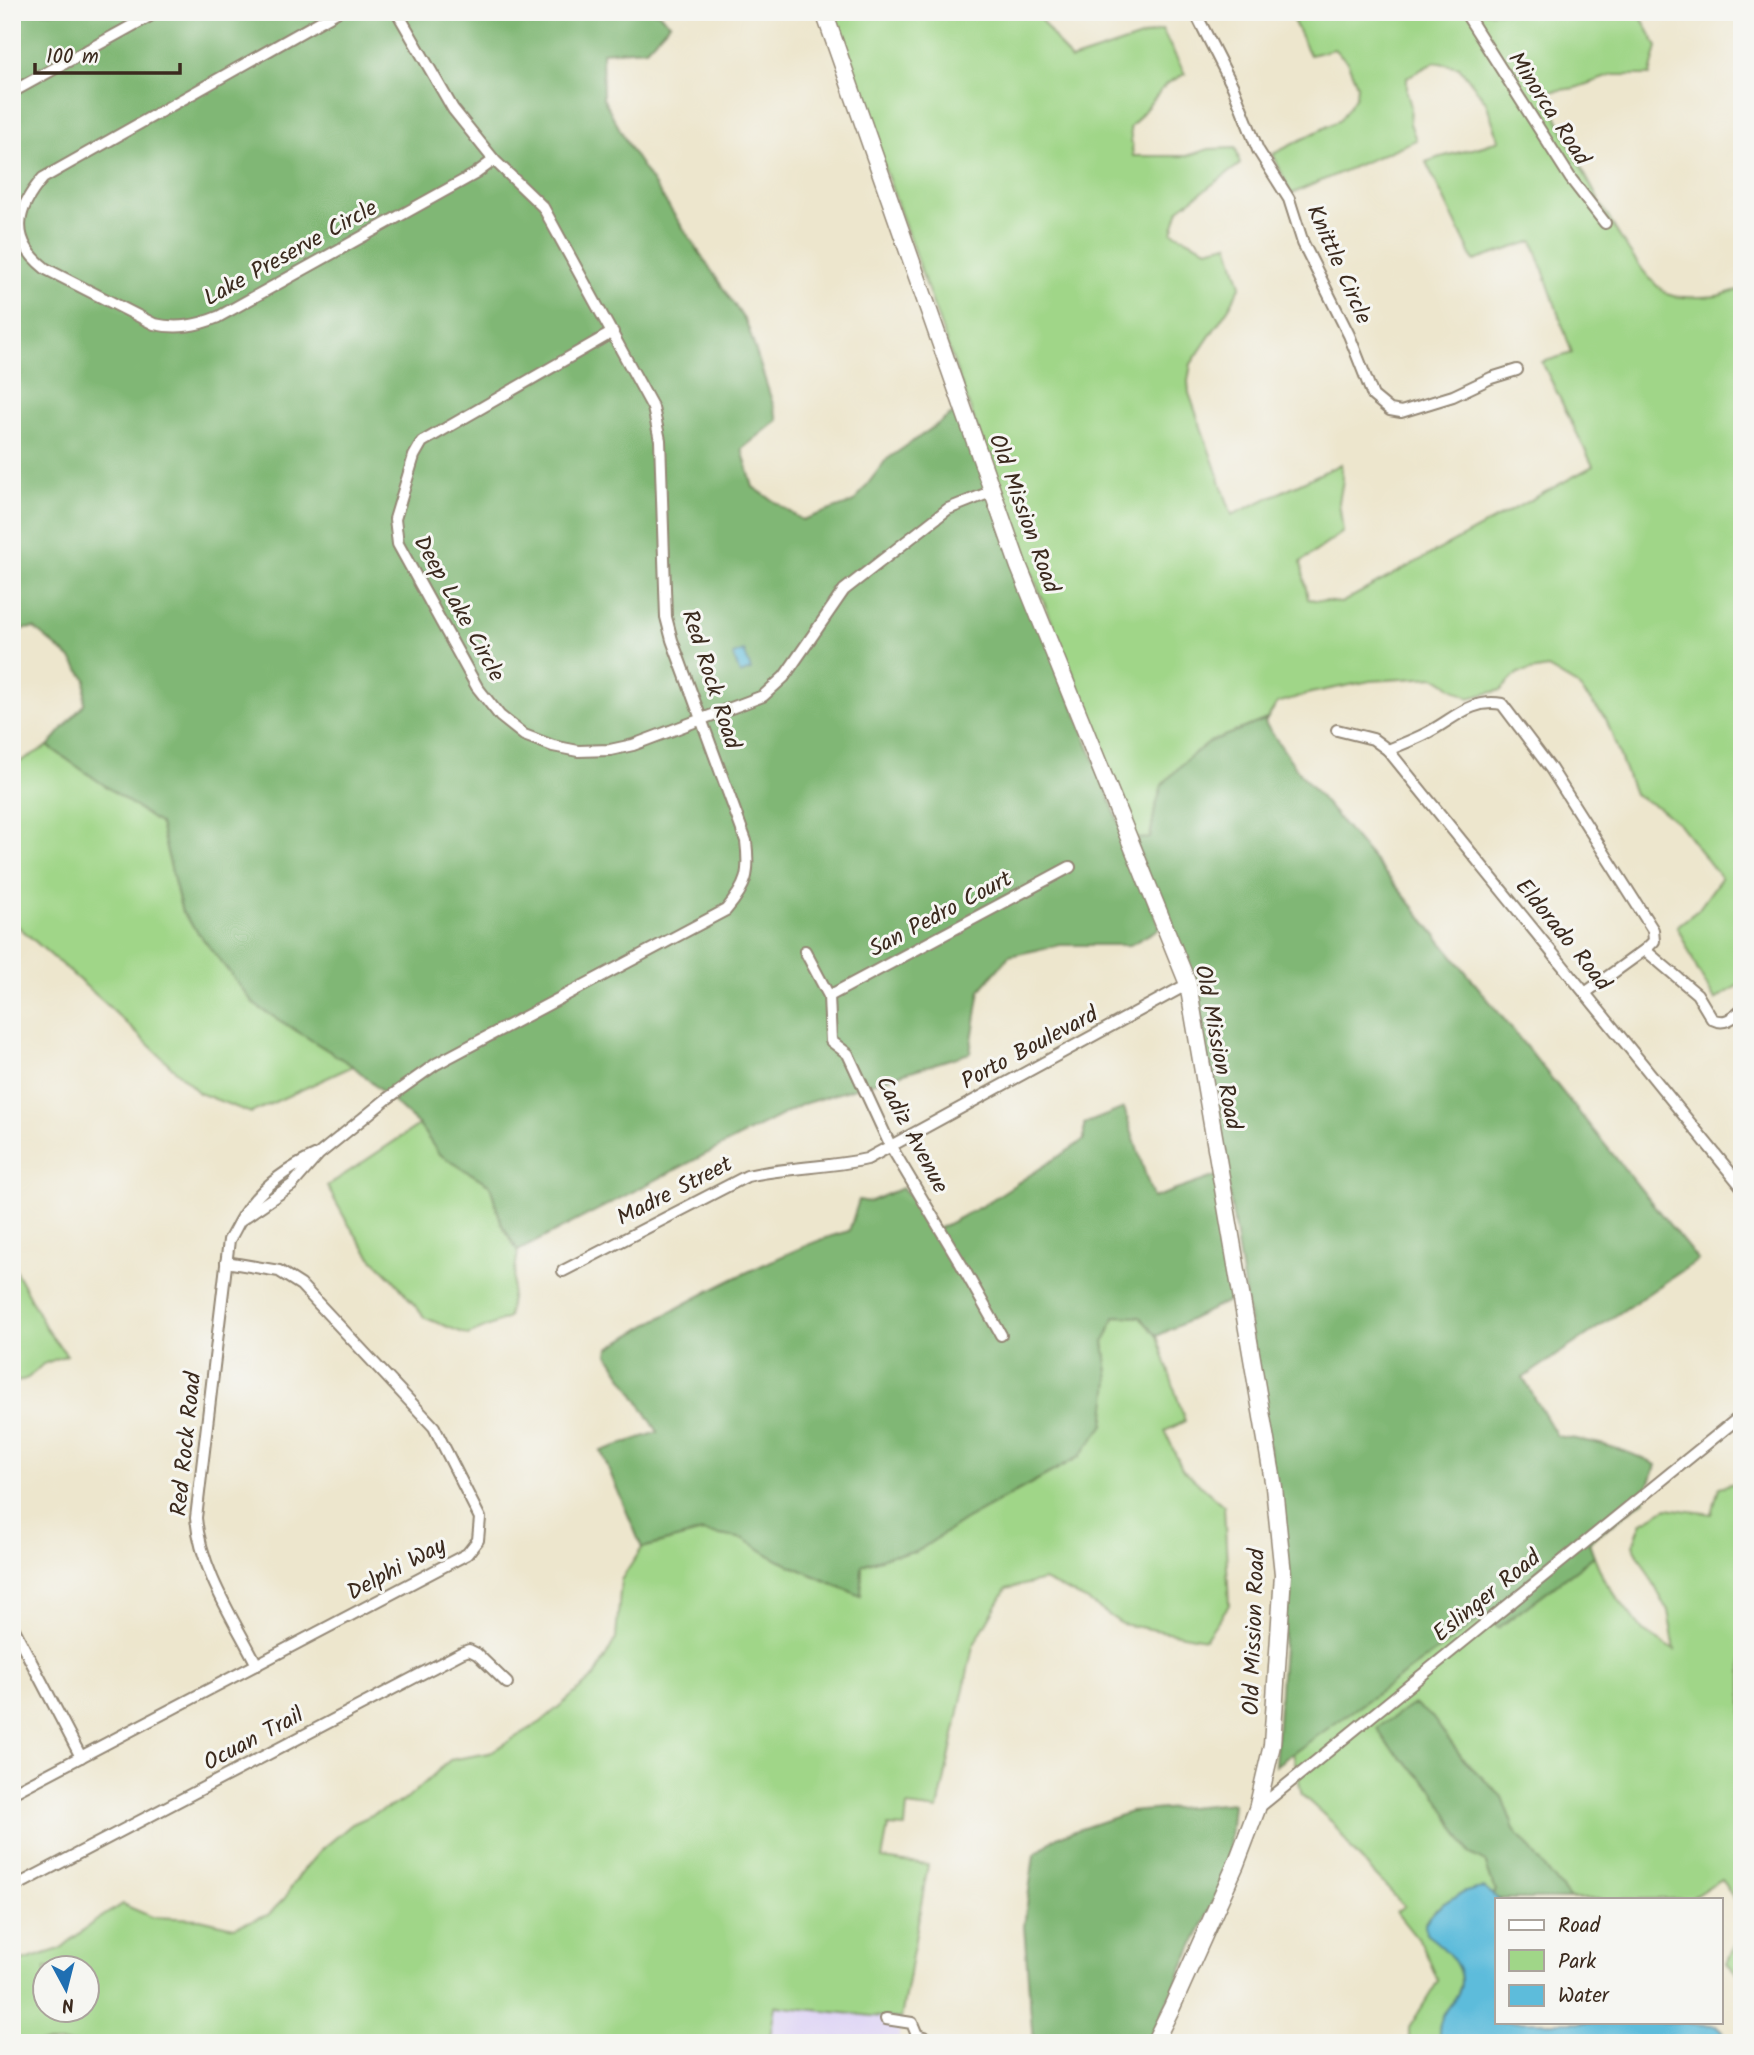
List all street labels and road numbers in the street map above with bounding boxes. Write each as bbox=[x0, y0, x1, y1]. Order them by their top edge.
street label: Minorca Road bbox=[1498, 45, 1599, 174]
street label: Lake Preserve Circle bbox=[197, 191, 385, 317]
street label: Knittle Circle bbox=[1296, 199, 1381, 330]
street label: Old Mission Road bbox=[978, 429, 1069, 599]
street label: Deep Lake Circle bbox=[403, 529, 513, 689]
street label: Red Rock Road bbox=[671, 605, 750, 754]
street label: San Pedro Court bbox=[863, 861, 1020, 968]
street label: Eldorado Road bbox=[1505, 871, 1620, 1000]
street label: Old Mission Road bbox=[1183, 962, 1251, 1133]
street label: Porto Boulevard bbox=[955, 997, 1105, 1100]
street label: Cadiz Avenue bbox=[865, 1070, 957, 1200]
street label: Madre Street bbox=[611, 1147, 740, 1236]
street label: Red Rock Road bbox=[162, 1370, 213, 1518]
street label: Delphi Way bbox=[341, 1528, 453, 1611]
street label: Eslinger Road bbox=[1425, 1541, 1550, 1652]
street label: Old Mission Road bbox=[1234, 1547, 1276, 1716]
street label: Ocuan Trail bbox=[197, 1698, 311, 1781]

